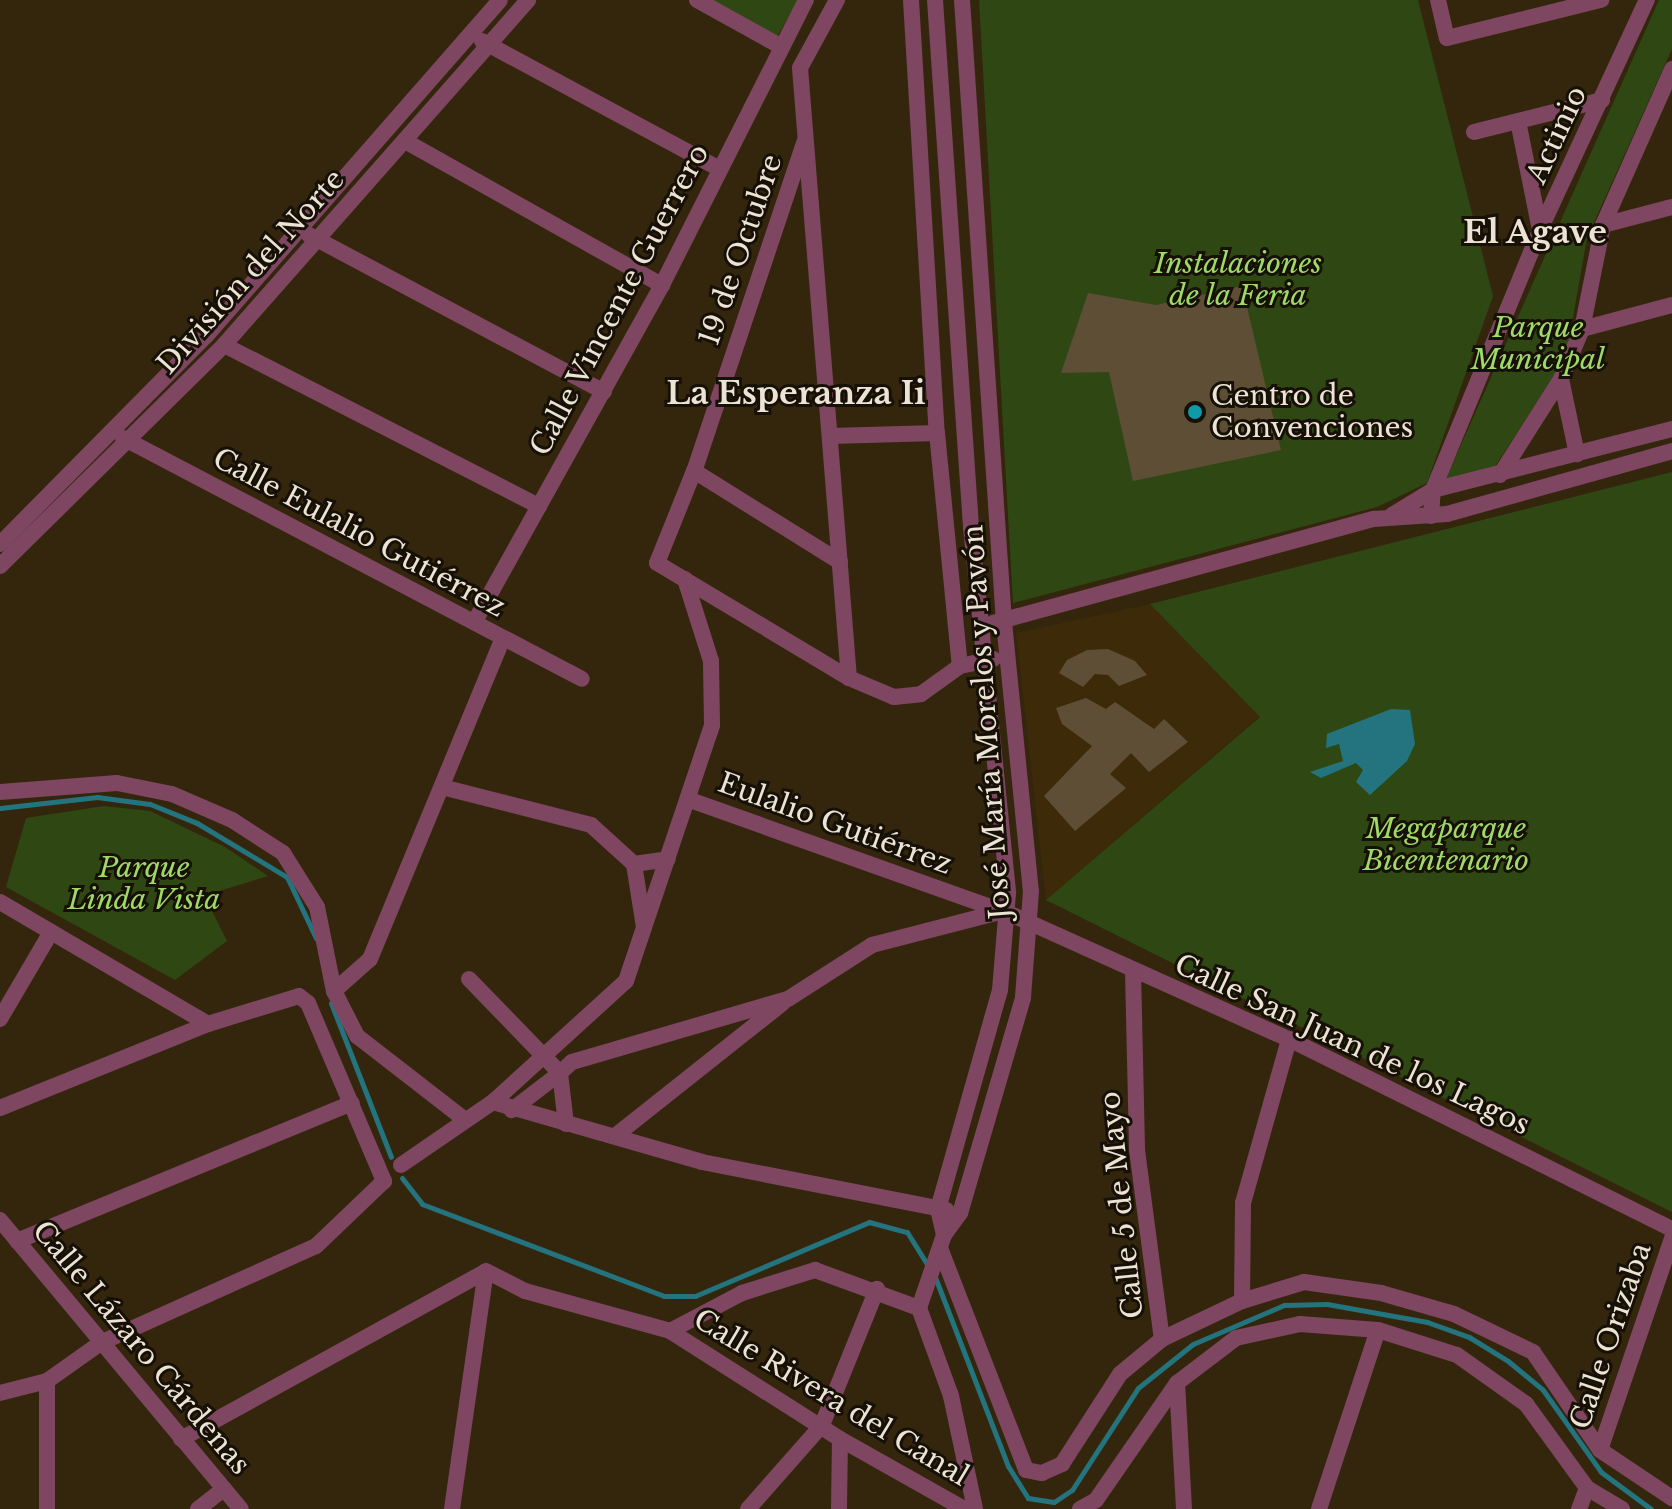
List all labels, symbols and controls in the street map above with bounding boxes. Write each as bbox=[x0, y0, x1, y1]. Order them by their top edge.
street label: Actinio bbox=[1520, 81, 1594, 189]
street label: Calle Vincente Guerrero bbox=[523, 138, 717, 462]
street label: 19 de Octubre bbox=[693, 150, 789, 350]
street label: División del Norte bbox=[150, 163, 352, 381]
district label: El Agave bbox=[1462, 213, 1608, 251]
park label: Instalaciones de la Feria bbox=[1154, 247, 1322, 313]
park label: Parque Municipal bbox=[1471, 311, 1605, 377]
district label: La Esperanza Ii bbox=[666, 374, 926, 412]
place label: Centro de Convenciones bbox=[1211, 379, 1413, 445]
marker: Centro de Convenciones bbox=[1186, 403, 1204, 421]
street label: Calle Eulalio Gutiérrez bbox=[207, 442, 511, 624]
street label: José María Morelos y Pavón bbox=[956, 523, 1018, 921]
street label: Eulalio Gutiérrez bbox=[714, 766, 956, 882]
park label: Megaparque Bicentenario bbox=[1363, 812, 1529, 878]
park label: Parque Linda Vista bbox=[67, 851, 221, 917]
street label: Calle San Juan de los Lagos bbox=[1169, 948, 1535, 1142]
street label: Calle 5 de Mayo bbox=[1093, 1090, 1151, 1320]
street label: Calle Lázaro Cárdenas bbox=[25, 1215, 257, 1481]
street label: Calle Orizaba bbox=[1563, 1239, 1659, 1433]
street label: Calle Rivera del Canal bbox=[687, 1302, 975, 1494]

